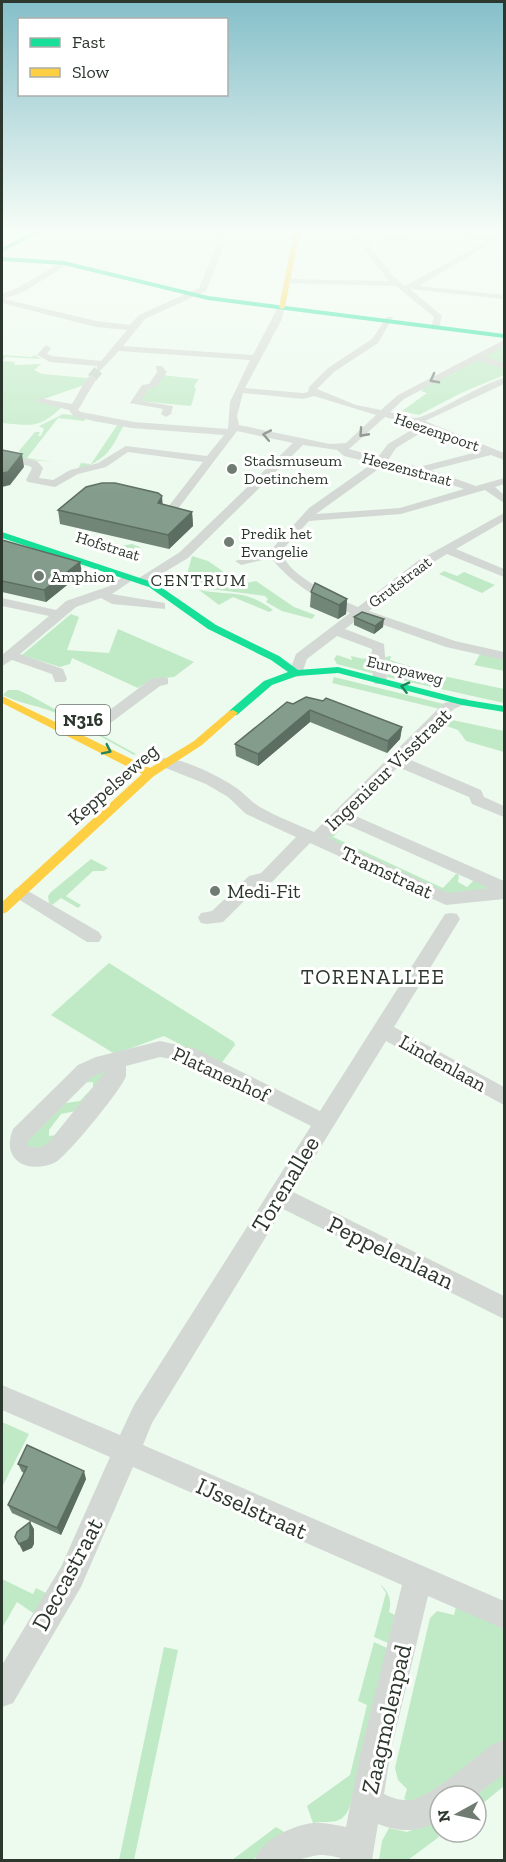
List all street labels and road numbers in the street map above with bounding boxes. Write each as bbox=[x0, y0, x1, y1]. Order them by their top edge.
street label: Heezenpoort bbox=[392, 409, 482, 455]
street label: Heezenstraat bbox=[360, 448, 454, 490]
street label: Hofstraat bbox=[74, 527, 142, 565]
street label: Grutstraat bbox=[365, 552, 435, 612]
street label: Europaweg bbox=[365, 651, 445, 689]
street label: Ingenieur Visstraat bbox=[320, 702, 456, 835]
road number: N316 bbox=[56, 705, 110, 735]
street label: Keppelseweg bbox=[63, 738, 163, 830]
street label: Tramstraat bbox=[337, 840, 437, 904]
street label: Lindenlaan bbox=[395, 1029, 491, 1097]
street label: Platanenhof bbox=[169, 1041, 275, 1107]
street label: Torenallee bbox=[245, 1130, 325, 1238]
street label: Peppelenlaan bbox=[323, 1209, 459, 1295]
street label: IJsselstraat bbox=[192, 1471, 312, 1545]
street label: Deccastraat bbox=[25, 1513, 109, 1635]
street label: Zaagmolenpad bbox=[355, 1641, 417, 1797]

